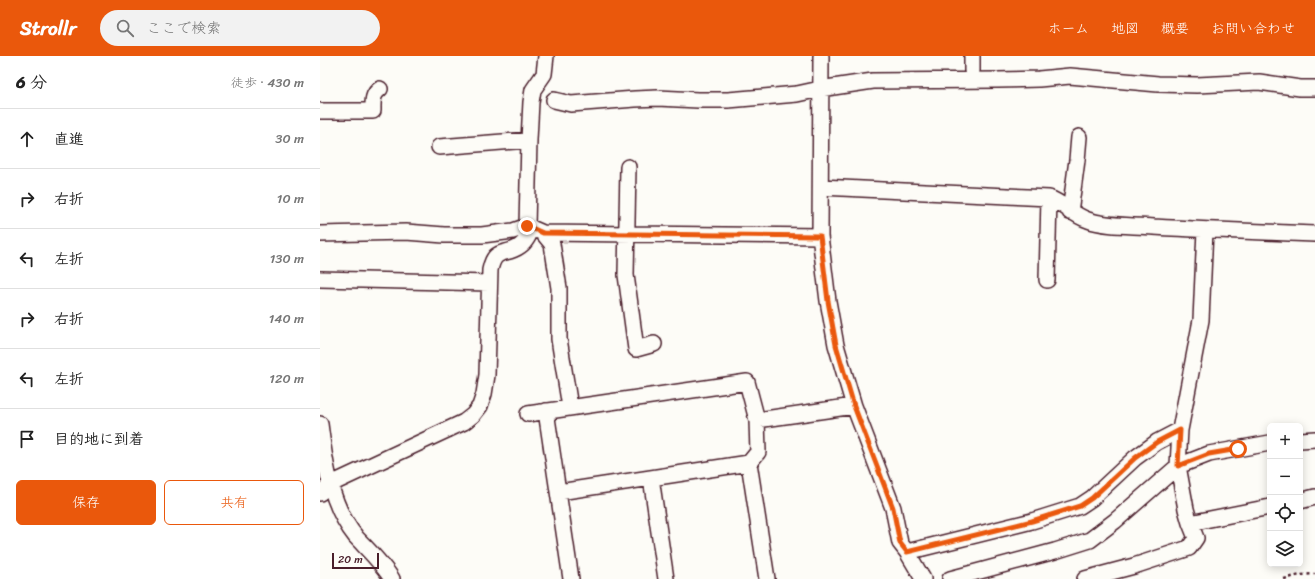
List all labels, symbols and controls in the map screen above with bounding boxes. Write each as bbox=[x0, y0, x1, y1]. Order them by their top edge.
search box bbox=[100, 10, 380, 46]
text: Strollr bbox=[20, 12, 76, 45]
text: ここで検索 bbox=[146, 15, 221, 41]
text: ホーム bbox=[1048, 16, 1089, 41]
text: 地図 bbox=[1111, 16, 1139, 41]
text: 概要 bbox=[1161, 16, 1189, 41]
text: お問い合わせ bbox=[1211, 16, 1295, 41]
icon: search bbox=[114, 17, 136, 39]
text: 6 分 bbox=[16, 67, 47, 97]
text: 徒歩 · 430 m bbox=[231, 71, 304, 94]
text: 直進 bbox=[54, 126, 84, 152]
text: 30 m bbox=[275, 127, 304, 150]
icon: ahead bbox=[16, 128, 38, 150]
text: 右折 bbox=[54, 186, 84, 212]
text: 10 m bbox=[277, 187, 304, 210]
icon: right bbox=[16, 188, 38, 210]
route end bbox=[518, 217, 536, 235]
text: 左折 bbox=[54, 246, 84, 272]
text: 130 m bbox=[270, 247, 304, 270]
icon: left bbox=[16, 248, 38, 270]
text: 右折 bbox=[54, 306, 84, 332]
text: 140 m bbox=[269, 307, 304, 330]
icon: right bbox=[16, 308, 38, 330]
text: 左折 bbox=[54, 366, 84, 392]
text: 120 m bbox=[269, 367, 304, 390]
icon: left bbox=[16, 368, 38, 390]
map controls bbox=[1267, 423, 1303, 567]
button: + bbox=[1267, 423, 1303, 459]
text: 目的地に到着 bbox=[54, 426, 144, 452]
icon: arrive bbox=[16, 428, 38, 450]
route start bbox=[1229, 440, 1247, 458]
button: − bbox=[1267, 459, 1303, 495]
button: 保存 bbox=[16, 480, 156, 525]
button: 共有 bbox=[164, 480, 304, 525]
button: locate bbox=[1267, 495, 1303, 531]
button: layers bbox=[1267, 531, 1303, 567]
text: 20 m bbox=[338, 550, 363, 569]
scale bar bbox=[332, 551, 379, 570]

